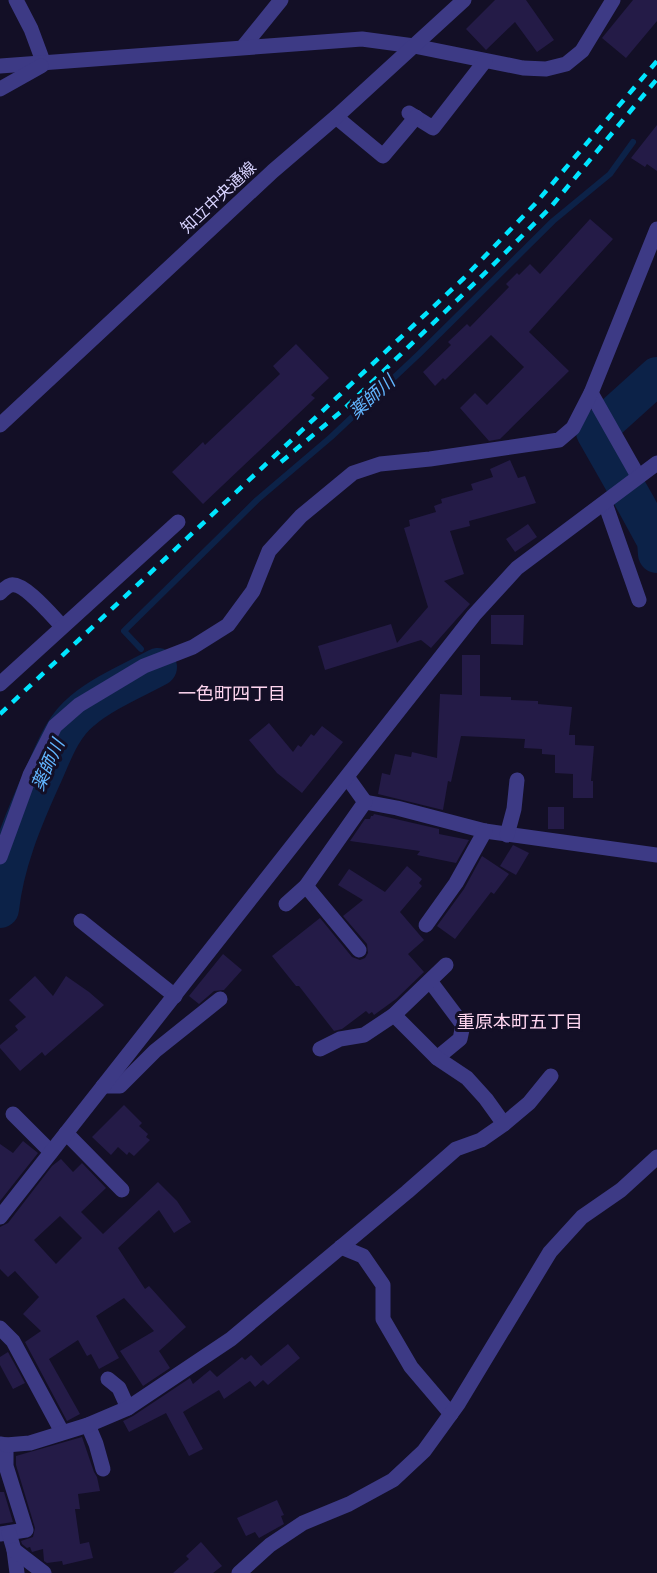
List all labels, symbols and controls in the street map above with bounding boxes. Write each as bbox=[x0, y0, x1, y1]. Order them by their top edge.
street label: 知立中央通線 bbox=[176, 157, 261, 239]
water label: 薬師川 bbox=[344, 369, 402, 424]
district label: 一色町四丁目 bbox=[178, 682, 286, 706]
water label: 薬師川 bbox=[26, 734, 71, 795]
district label: 重原本町五丁目 bbox=[457, 1010, 583, 1034]

